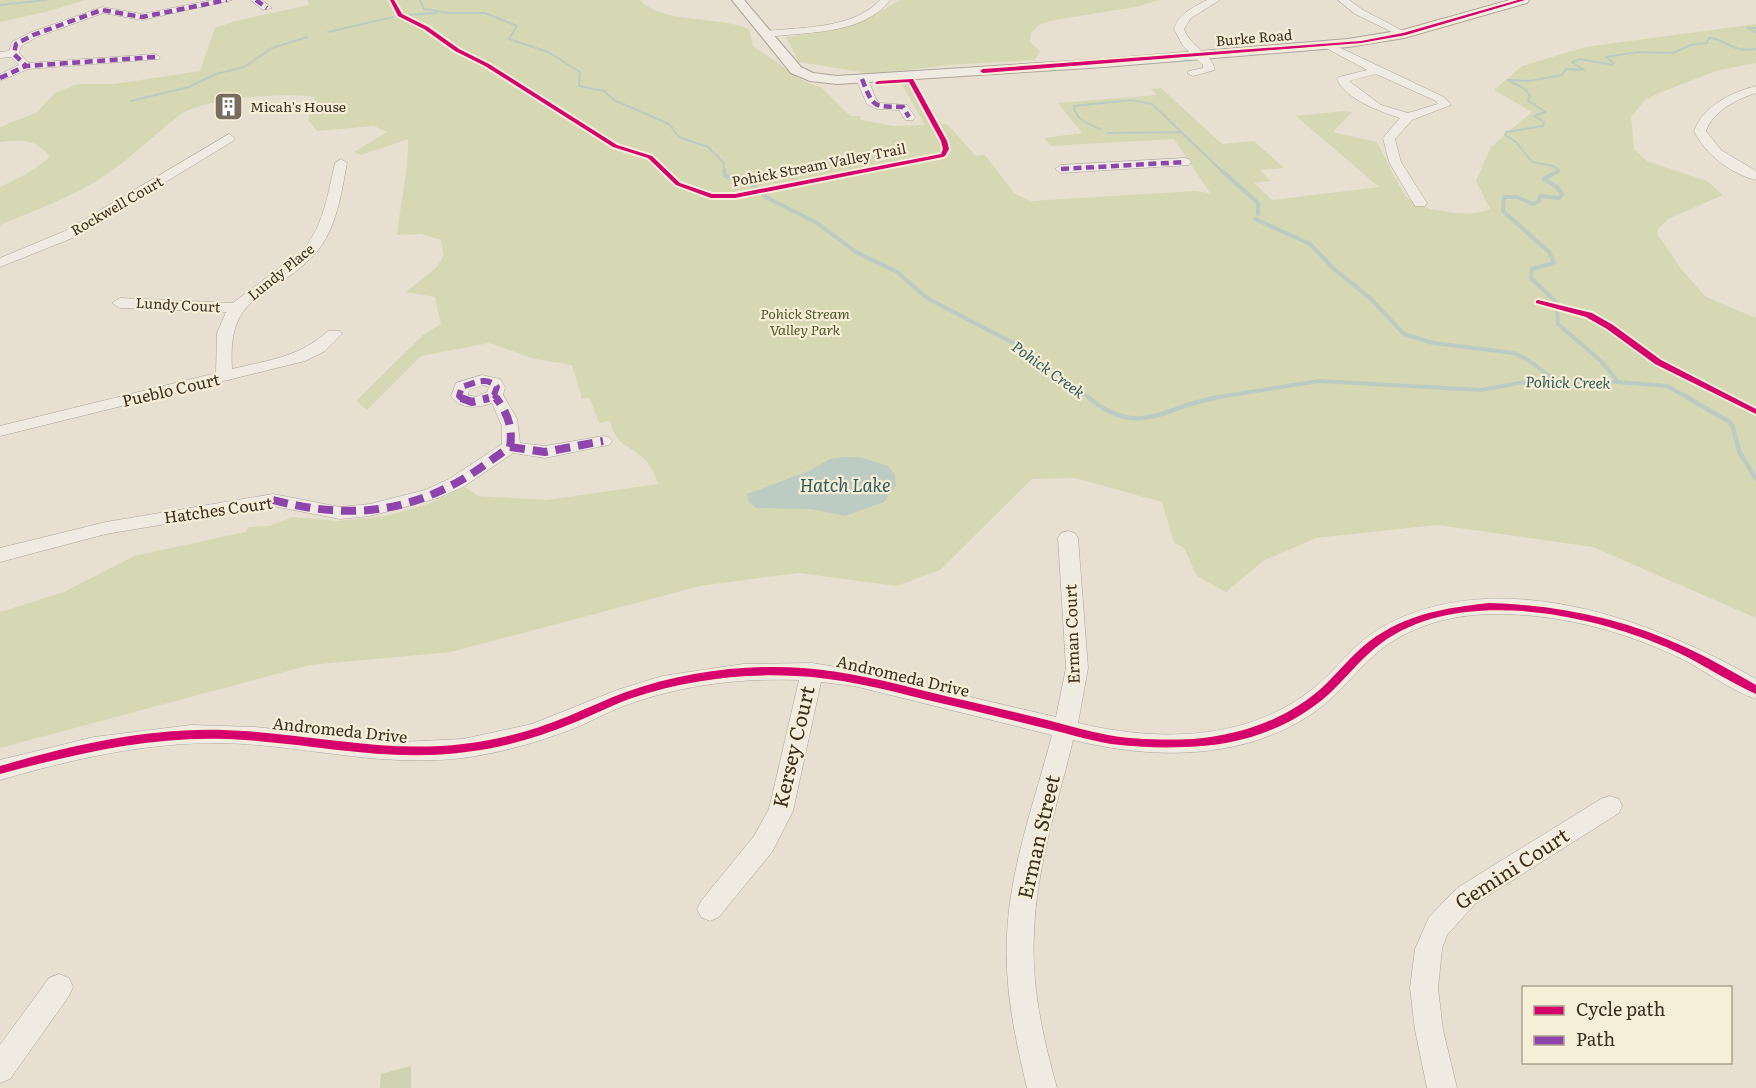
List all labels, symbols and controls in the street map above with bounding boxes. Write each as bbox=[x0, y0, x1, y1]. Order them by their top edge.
street label: Burke Road bbox=[1215, 24, 1294, 50]
building icon: Micah's House bbox=[213, 91, 245, 123]
place label: Micah's House bbox=[250, 96, 346, 116]
street label: Pohick Stream Valley Trail bbox=[730, 137, 908, 191]
street label: Rockwell Court bbox=[67, 170, 167, 240]
street label: Lundy Place bbox=[243, 238, 318, 304]
street label: Lundy Court bbox=[135, 292, 221, 316]
park label: Pohick Stream Valley Park bbox=[760, 303, 850, 339]
water label: Pohick Creek bbox=[1008, 334, 1091, 404]
street label: Pueblo Court bbox=[120, 366, 222, 412]
water label: Pohick Creek bbox=[1525, 369, 1612, 394]
water label: Hatch Lake bbox=[799, 471, 891, 498]
street label: Hatches Court bbox=[162, 489, 274, 529]
street label: Erman Court bbox=[1057, 583, 1085, 685]
street label: Andromeda Drive bbox=[834, 648, 972, 702]
street label: Kersey Court bbox=[763, 682, 821, 811]
street label: Andromeda Drive bbox=[271, 710, 409, 748]
street label: Erman Street bbox=[1008, 771, 1066, 902]
street label: Gemini Court bbox=[1448, 819, 1574, 916]
legend bbox=[1522, 986, 1732, 1064]
text: Cycle path bbox=[1576, 995, 1665, 1022]
text: Path bbox=[1576, 1025, 1615, 1052]

